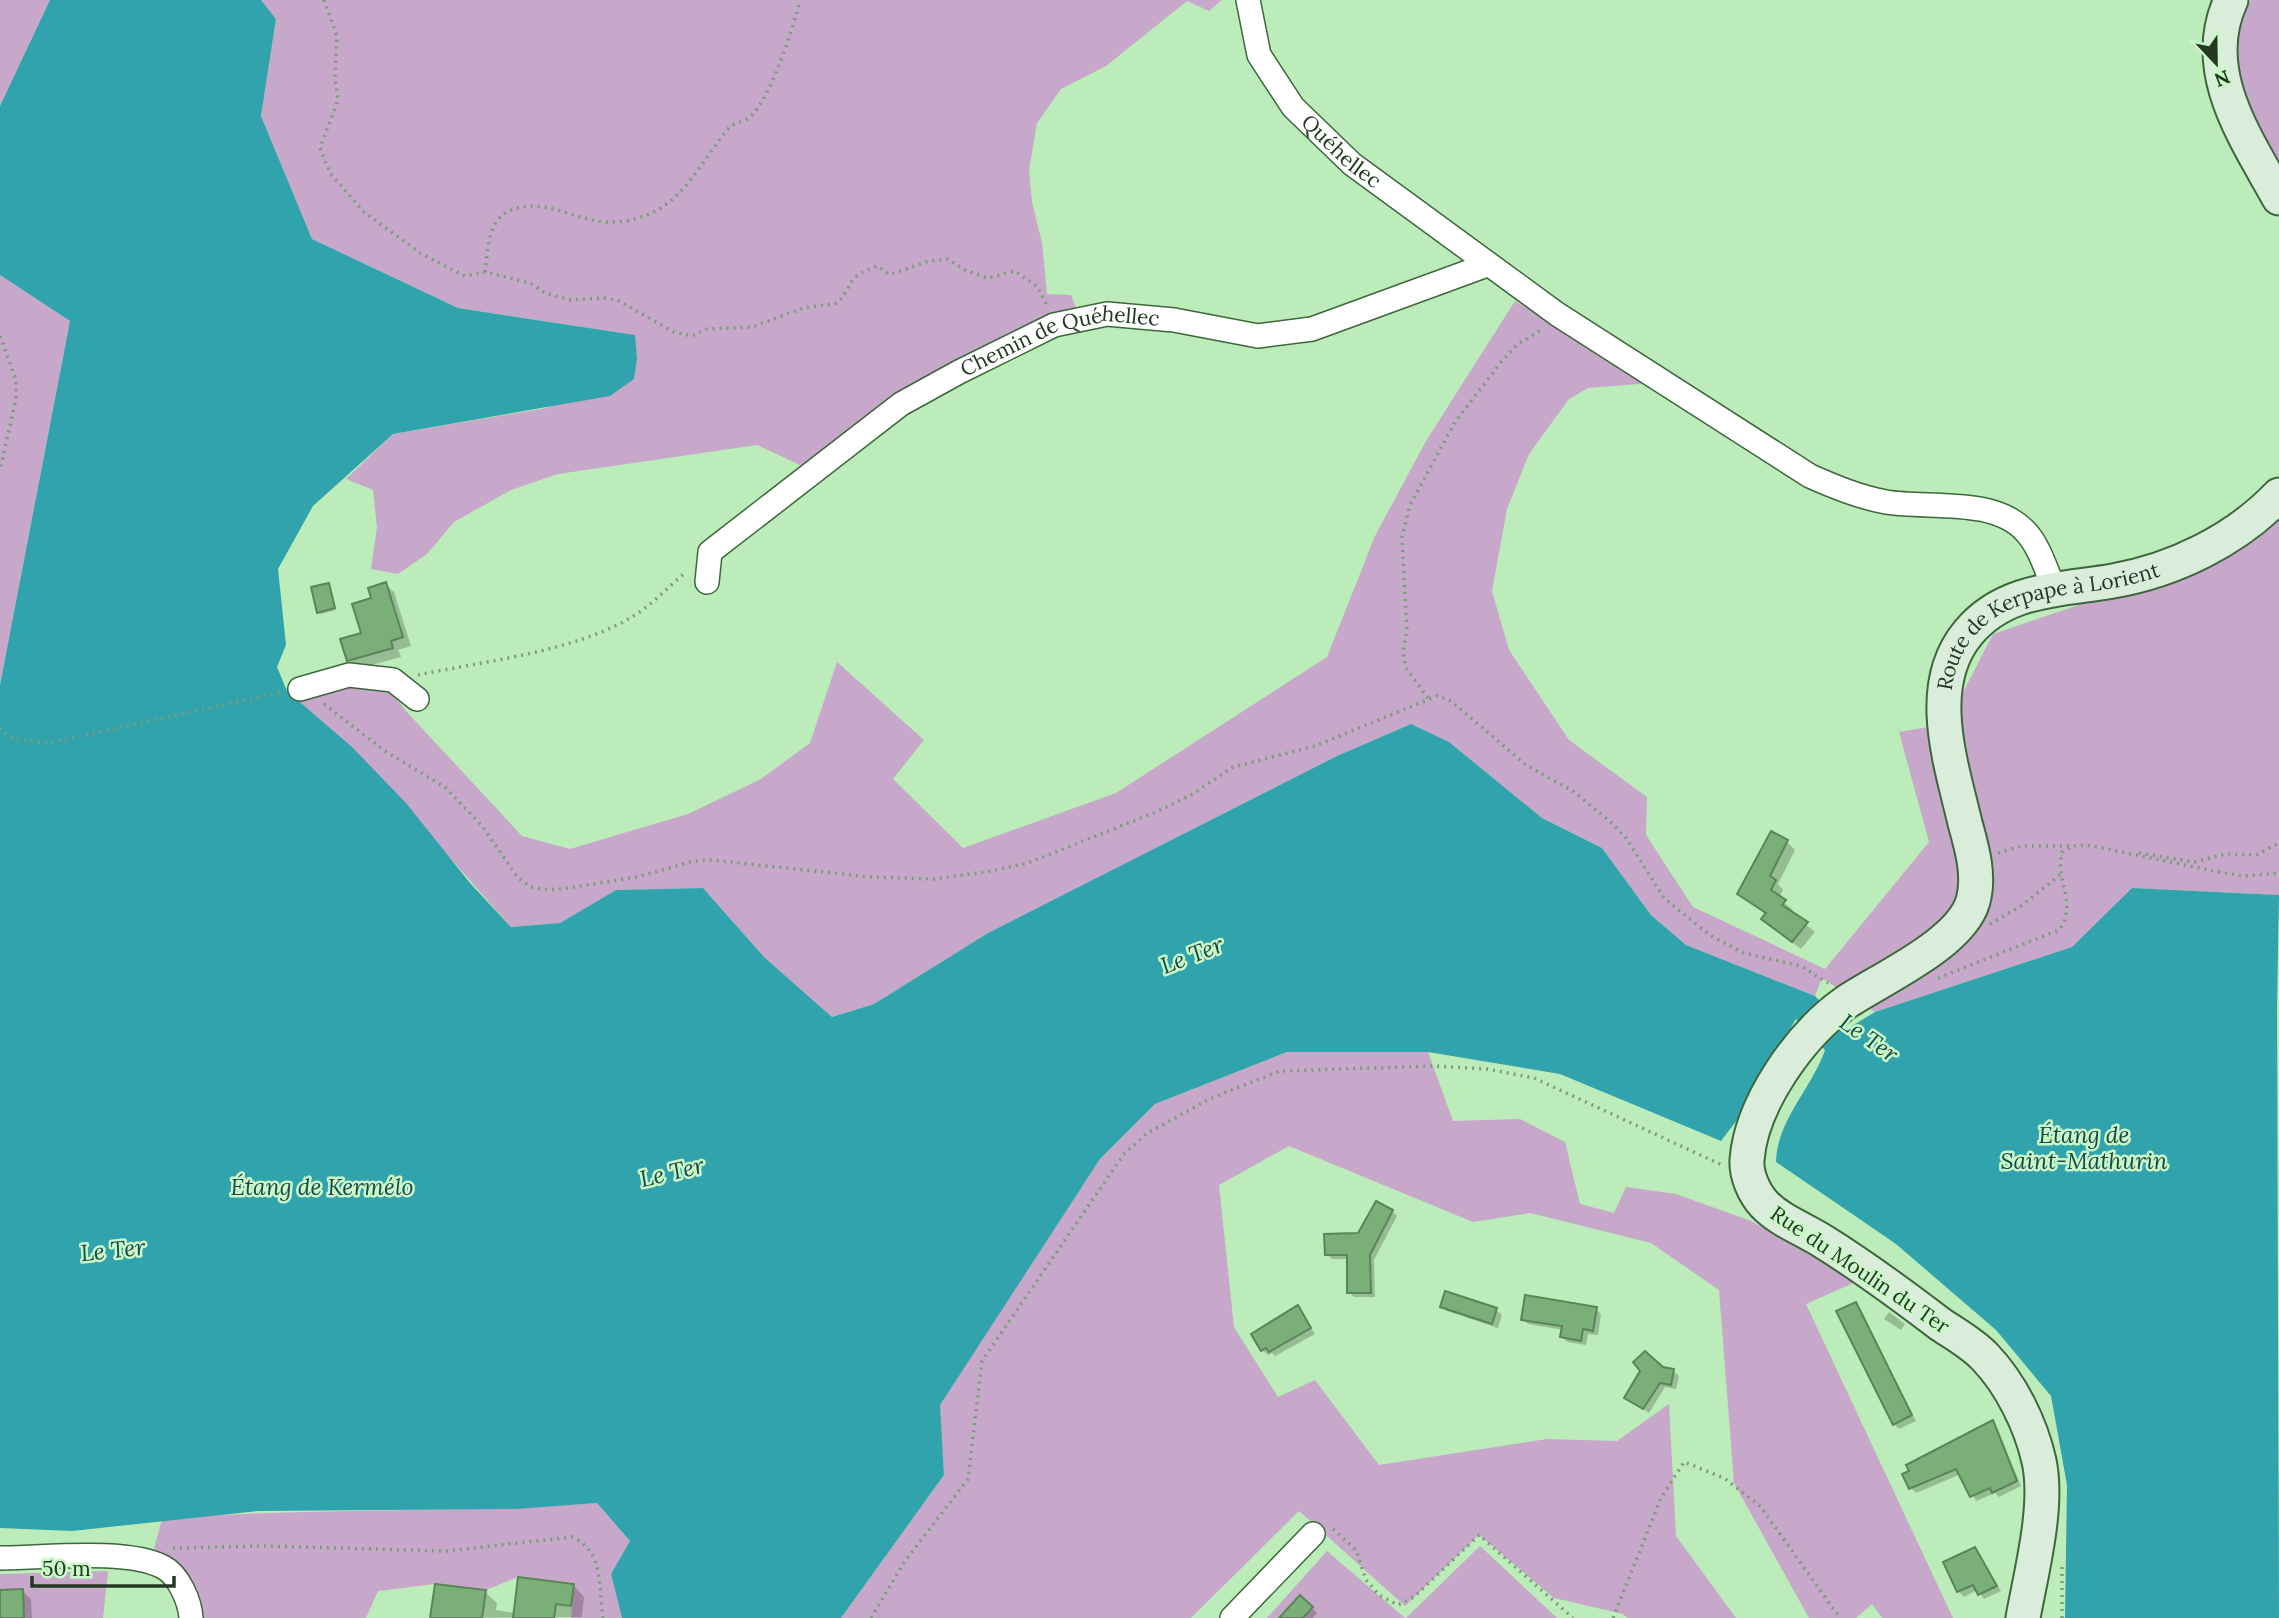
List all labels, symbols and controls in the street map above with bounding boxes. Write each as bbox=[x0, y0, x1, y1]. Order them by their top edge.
north arrow bbox=[2181, 28, 2251, 98]
text: N bbox=[2211, 65, 2234, 93]
street label: Quéhellec bbox=[1296, 108, 1387, 194]
street label: Chemin de Quéhellec bbox=[956, 300, 1161, 382]
street label: Route de Kerpape à Lorient bbox=[1931, 556, 2164, 692]
water label: Le Ter bbox=[1156, 929, 1228, 980]
water label: Le Ter bbox=[1834, 1007, 1905, 1068]
water label: Étang de Saint-Mathurin bbox=[2001, 1120, 2167, 1175]
water label: Le Ter bbox=[637, 1150, 707, 1193]
water label: Étang de Kermélo bbox=[231, 1172, 413, 1201]
street label: Rue du Moulin du Ter bbox=[1765, 1200, 1955, 1340]
water label: Le Ter bbox=[79, 1232, 147, 1267]
scale bar bbox=[32, 1544, 173, 1588]
text: 50 m bbox=[42, 1555, 91, 1582]

